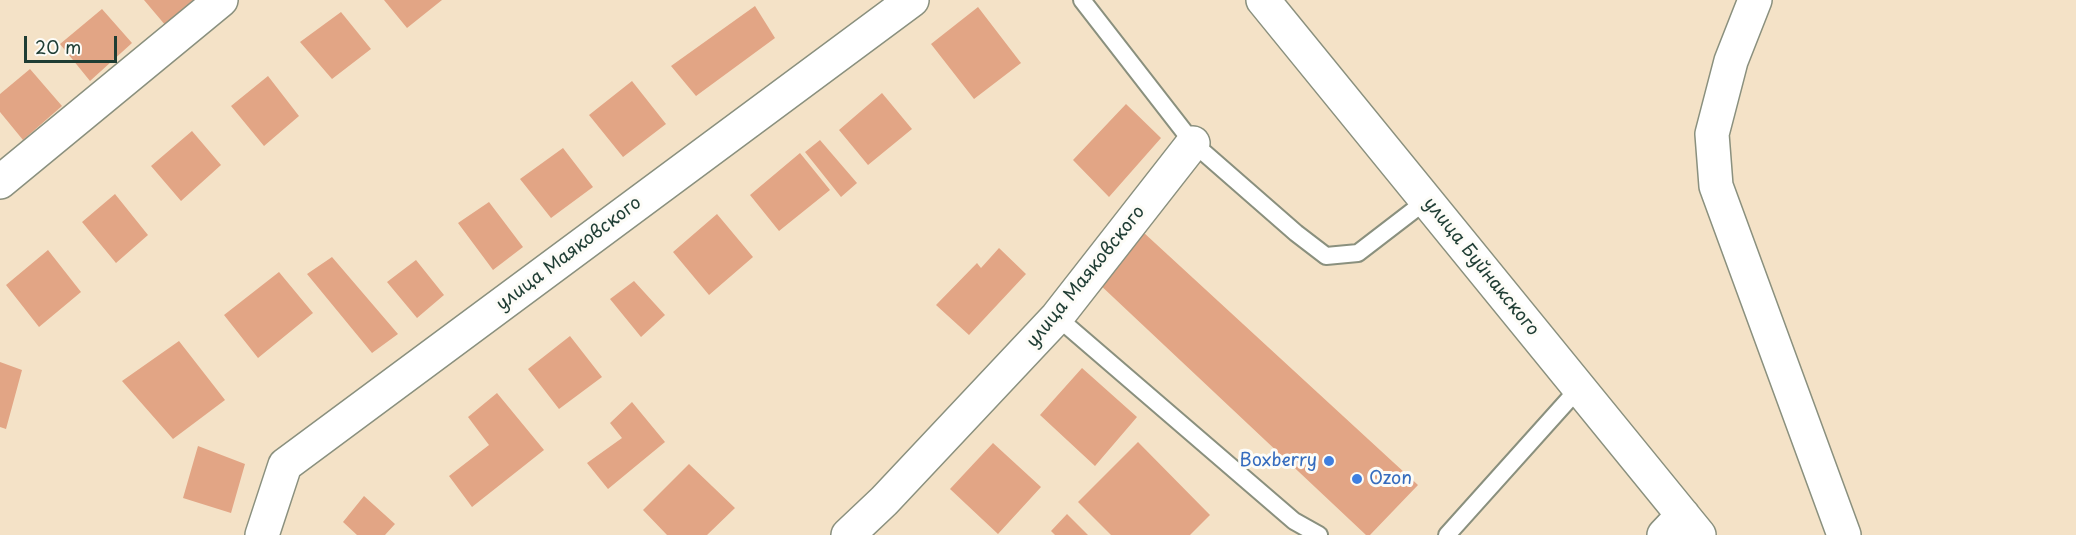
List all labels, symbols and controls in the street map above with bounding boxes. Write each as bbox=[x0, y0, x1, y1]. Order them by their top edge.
scale bar bbox=[27, 24, 120, 62]
text: 20 m bbox=[35, 33, 81, 60]
street label: улица Маяковского bbox=[492, 192, 646, 316]
street label: улица Буйнакского bbox=[1419, 193, 1543, 341]
street label: улица Маяковского bbox=[1022, 202, 1150, 352]
place label: Boxberry bbox=[1239, 450, 1317, 472]
marker: Boxberry bbox=[1322, 454, 1336, 468]
place label: Ozon bbox=[1369, 468, 1412, 490]
marker: Ozon bbox=[1350, 472, 1364, 486]

